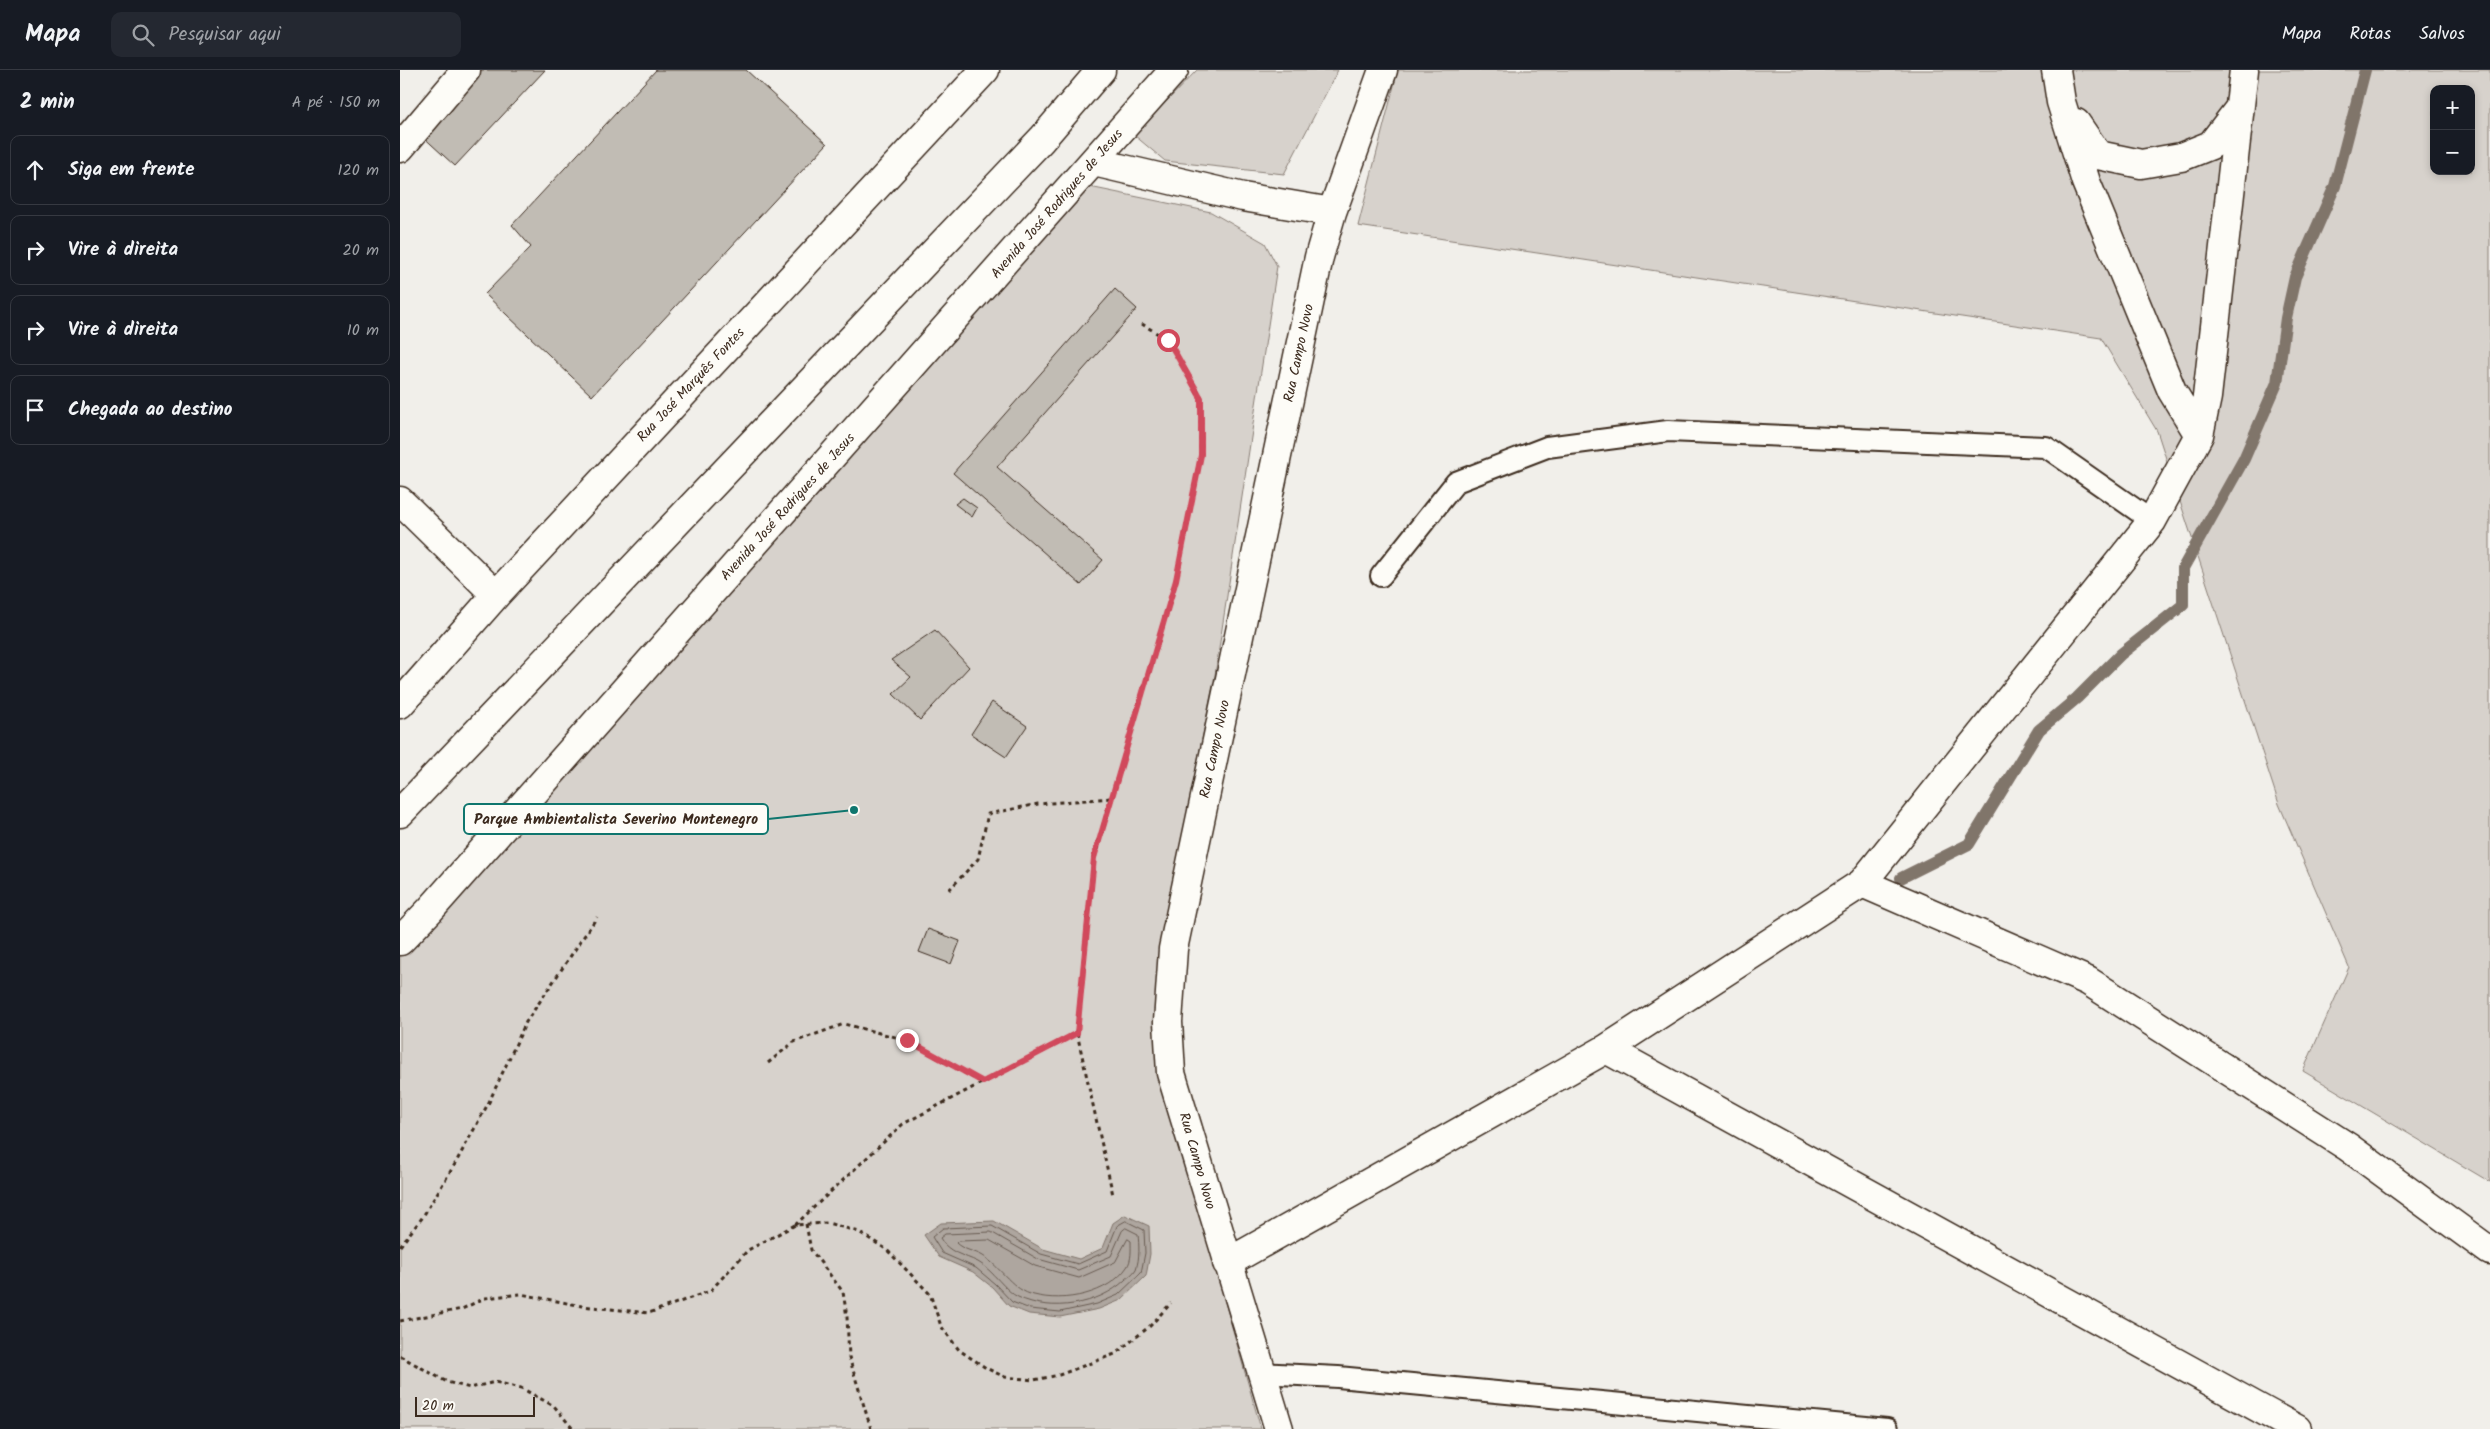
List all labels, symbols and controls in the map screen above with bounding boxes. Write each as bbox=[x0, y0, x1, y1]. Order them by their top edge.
search box bbox=[111, 12, 461, 57]
text: Mapa bbox=[25, 15, 81, 54]
text: Pesquisar aqui bbox=[169, 20, 281, 50]
text: Mapa bbox=[2282, 20, 2321, 49]
text: Rotas bbox=[2349, 20, 2391, 49]
text: Salvos bbox=[2419, 20, 2465, 49]
icon: search bbox=[129, 21, 157, 49]
map controls bbox=[2430, 85, 2475, 175]
button: + bbox=[2430, 85, 2475, 130]
text: 2 min bbox=[20, 86, 75, 119]
text: A pé · 150 m bbox=[292, 90, 380, 115]
street label: Avenida José Rodrigues de Jesus bbox=[986, 124, 1128, 284]
button: − bbox=[2430, 130, 2475, 175]
text: Siga em frente bbox=[68, 155, 195, 185]
icon: ahead bbox=[21, 156, 49, 184]
text: 120 m bbox=[338, 158, 379, 183]
text: Vire à direita bbox=[68, 235, 178, 265]
icon: right bbox=[21, 236, 49, 264]
text: 20 m bbox=[343, 238, 379, 263]
street label: Rua Campo Novo bbox=[1278, 302, 1320, 404]
text: Vire à direita bbox=[68, 315, 178, 345]
icon: right bbox=[21, 316, 49, 344]
text: 10 m bbox=[347, 318, 379, 343]
street label: Rua José Marquês Fontes bbox=[632, 323, 750, 447]
route start bbox=[1157, 329, 1180, 352]
text: Chegada ao destino bbox=[68, 395, 233, 425]
icon: arrive bbox=[21, 396, 49, 424]
street label: Avenida José Rodrigues de Jesus bbox=[715, 428, 861, 586]
street label: Rua Campo Novo bbox=[1194, 698, 1236, 800]
callout: Parque Ambientalista Severino Montenegro bbox=[464, 804, 768, 834]
text: Parque Ambientalista Severino Montenegro bbox=[474, 808, 758, 832]
route end bbox=[896, 1029, 919, 1052]
street label: Rua Campo Novo bbox=[1173, 1110, 1221, 1212]
scale bar bbox=[415, 1394, 535, 1417]
text: 20 m bbox=[422, 1395, 454, 1417]

